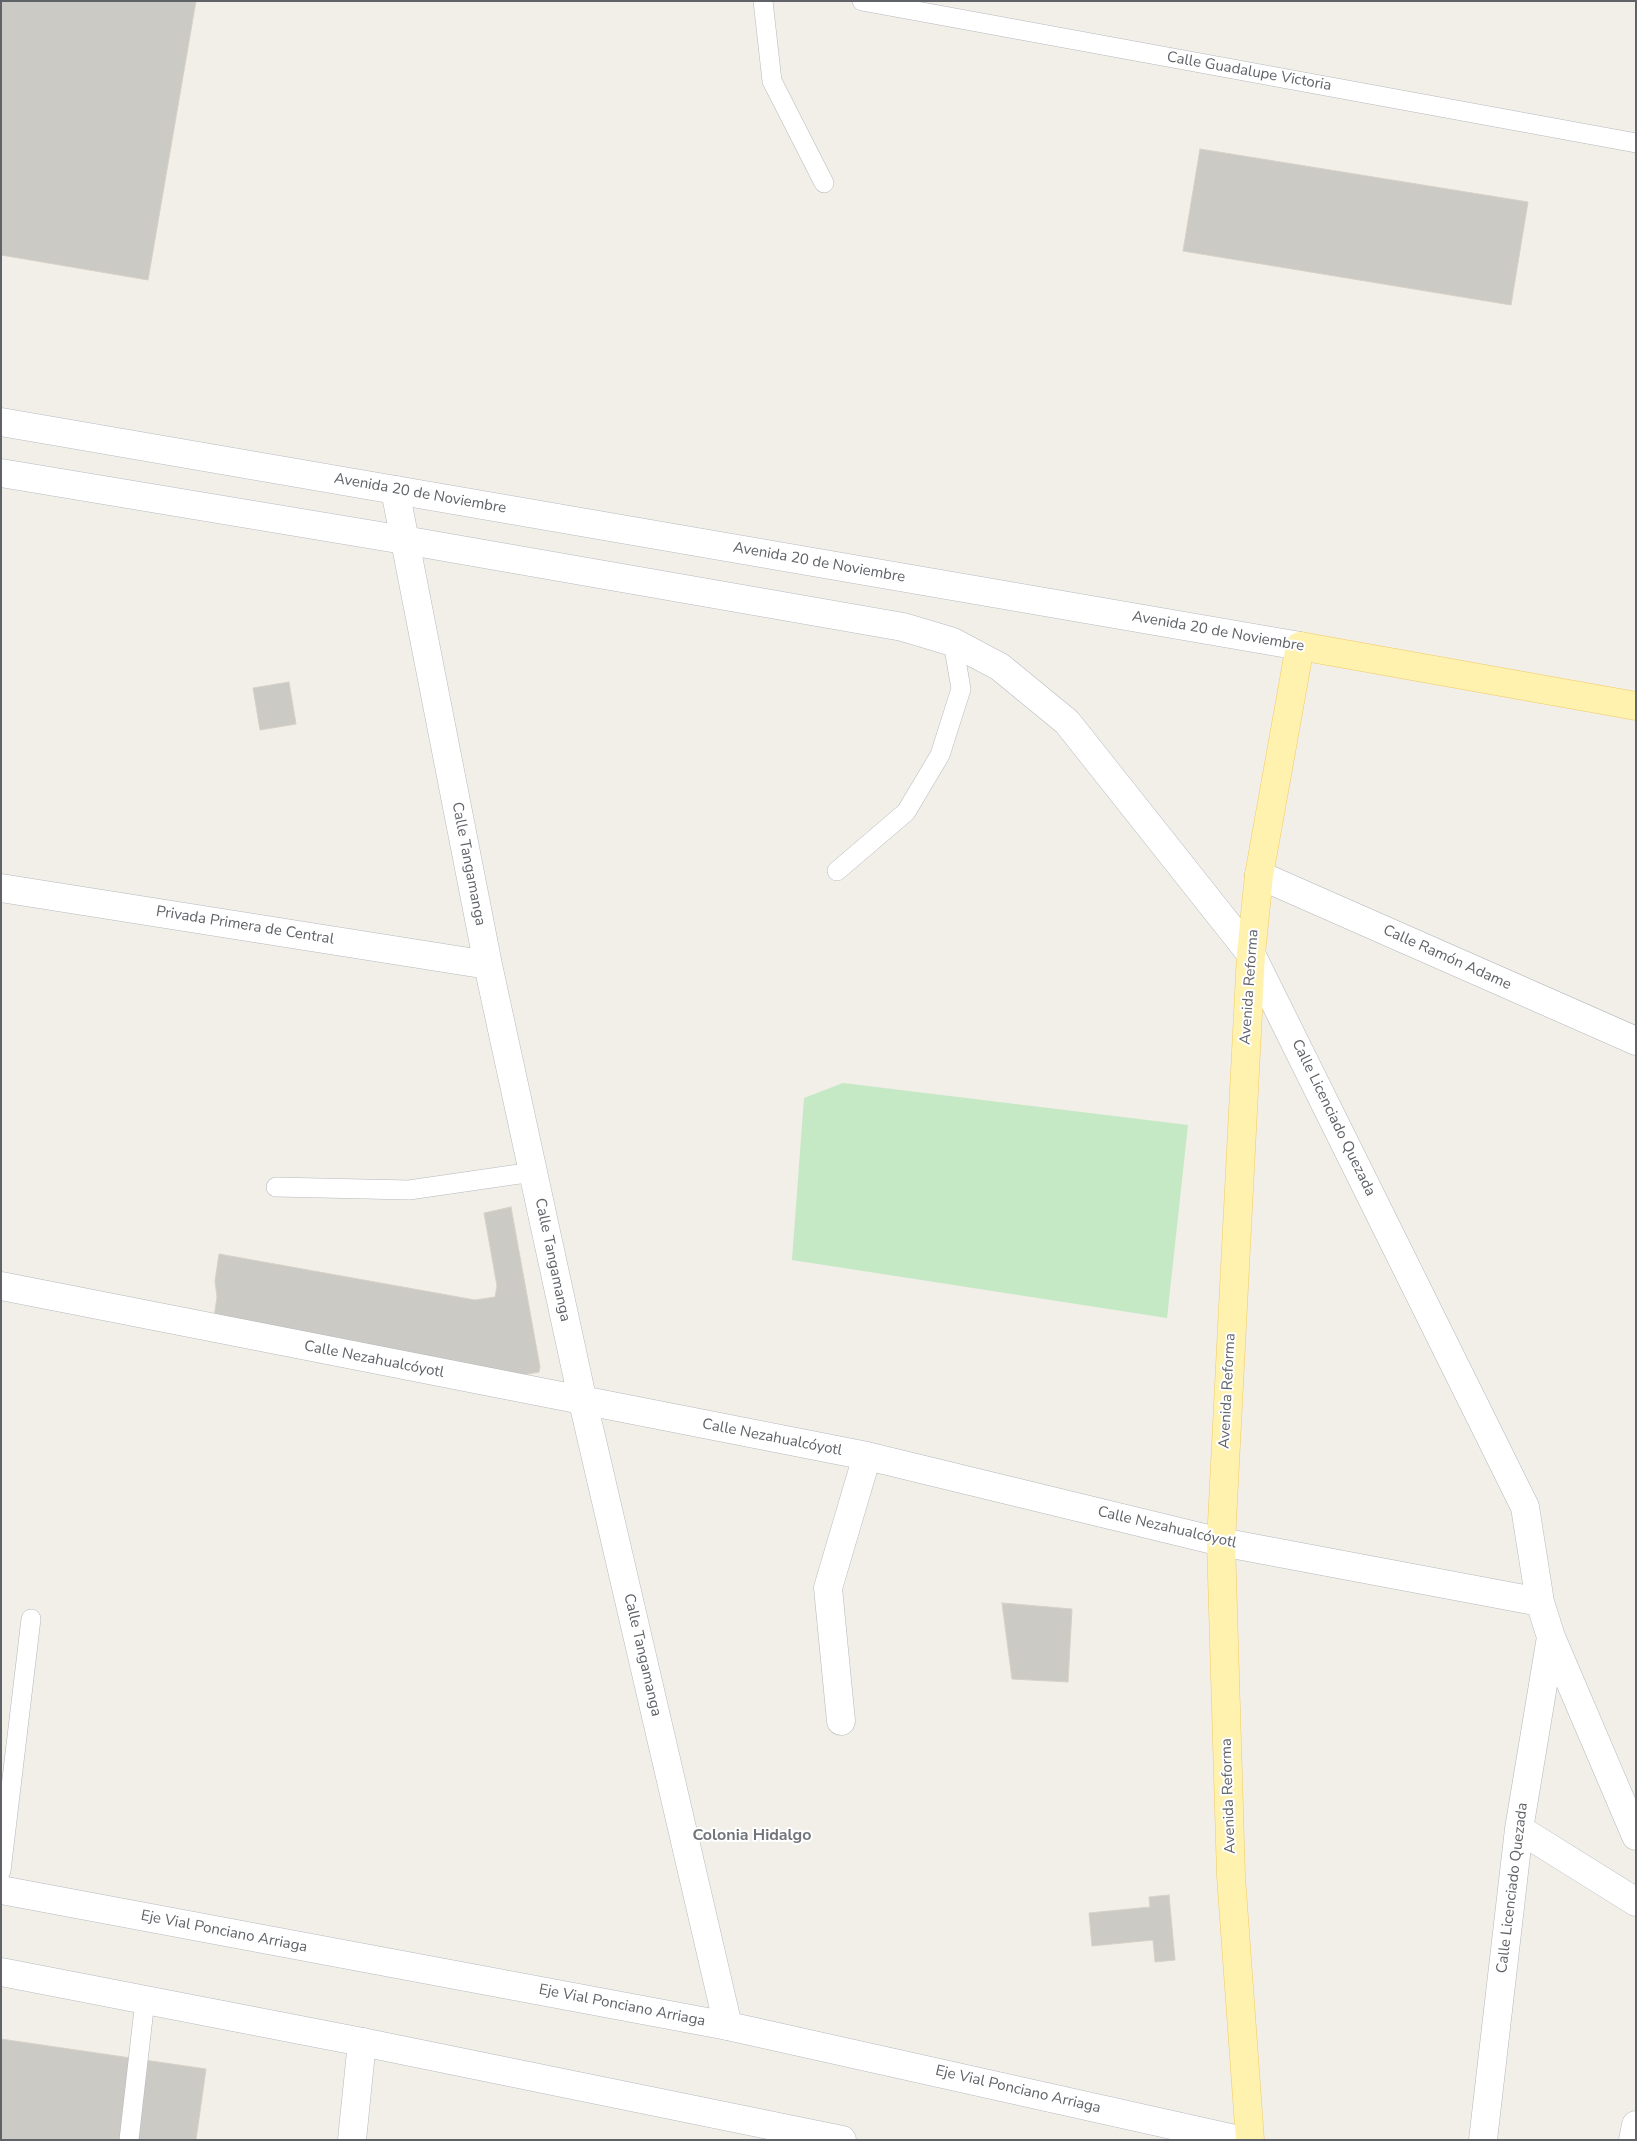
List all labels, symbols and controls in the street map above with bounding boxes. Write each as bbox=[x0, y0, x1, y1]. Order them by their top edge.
street label: Calle Guadalupe Victoria bbox=[1165, 49, 1333, 95]
street label: Avenida 20 de Noviembre bbox=[333, 470, 507, 518]
street label: Avenida 20 de Noviembre bbox=[732, 539, 906, 587]
street label: Avenida 20 de Noviembre bbox=[1131, 608, 1305, 656]
street label: Calle Tangamanga bbox=[447, 801, 489, 927]
street label: Privada Primera de Central bbox=[155, 903, 335, 949]
street label: Calle Ramón Adame bbox=[1380, 922, 1514, 994]
street label: Avenida Reforma bbox=[1237, 929, 1263, 1045]
street label: Calle Licenciado Quezada bbox=[1287, 1037, 1379, 1199]
street label: Calle Tangamanga bbox=[530, 1197, 574, 1323]
street label: Avenida Reforma bbox=[1216, 1333, 1240, 1449]
street label: Calle Nezahualcóyotl bbox=[303, 1338, 445, 1382]
street label: Calle Nezahualcóyotl bbox=[701, 1416, 843, 1460]
street label: Calle Nezahualcóyotl bbox=[1096, 1503, 1238, 1553]
street label: Calle Tangamanga bbox=[619, 1592, 665, 1718]
street label: Avenida Reforma bbox=[1218, 1738, 1240, 1854]
street label: Calle Licenciado Quezada bbox=[1494, 1802, 1532, 1974]
district label: Colonia Hidalgo bbox=[693, 1826, 811, 1846]
street label: Eje Vial Ponciano Arriaga bbox=[139, 1907, 309, 1957]
street label: Eje Vial Ponciano Arriaga bbox=[537, 1981, 707, 2031]
street label: Eje Vial Ponciano Arriaga bbox=[934, 2062, 1102, 2118]

